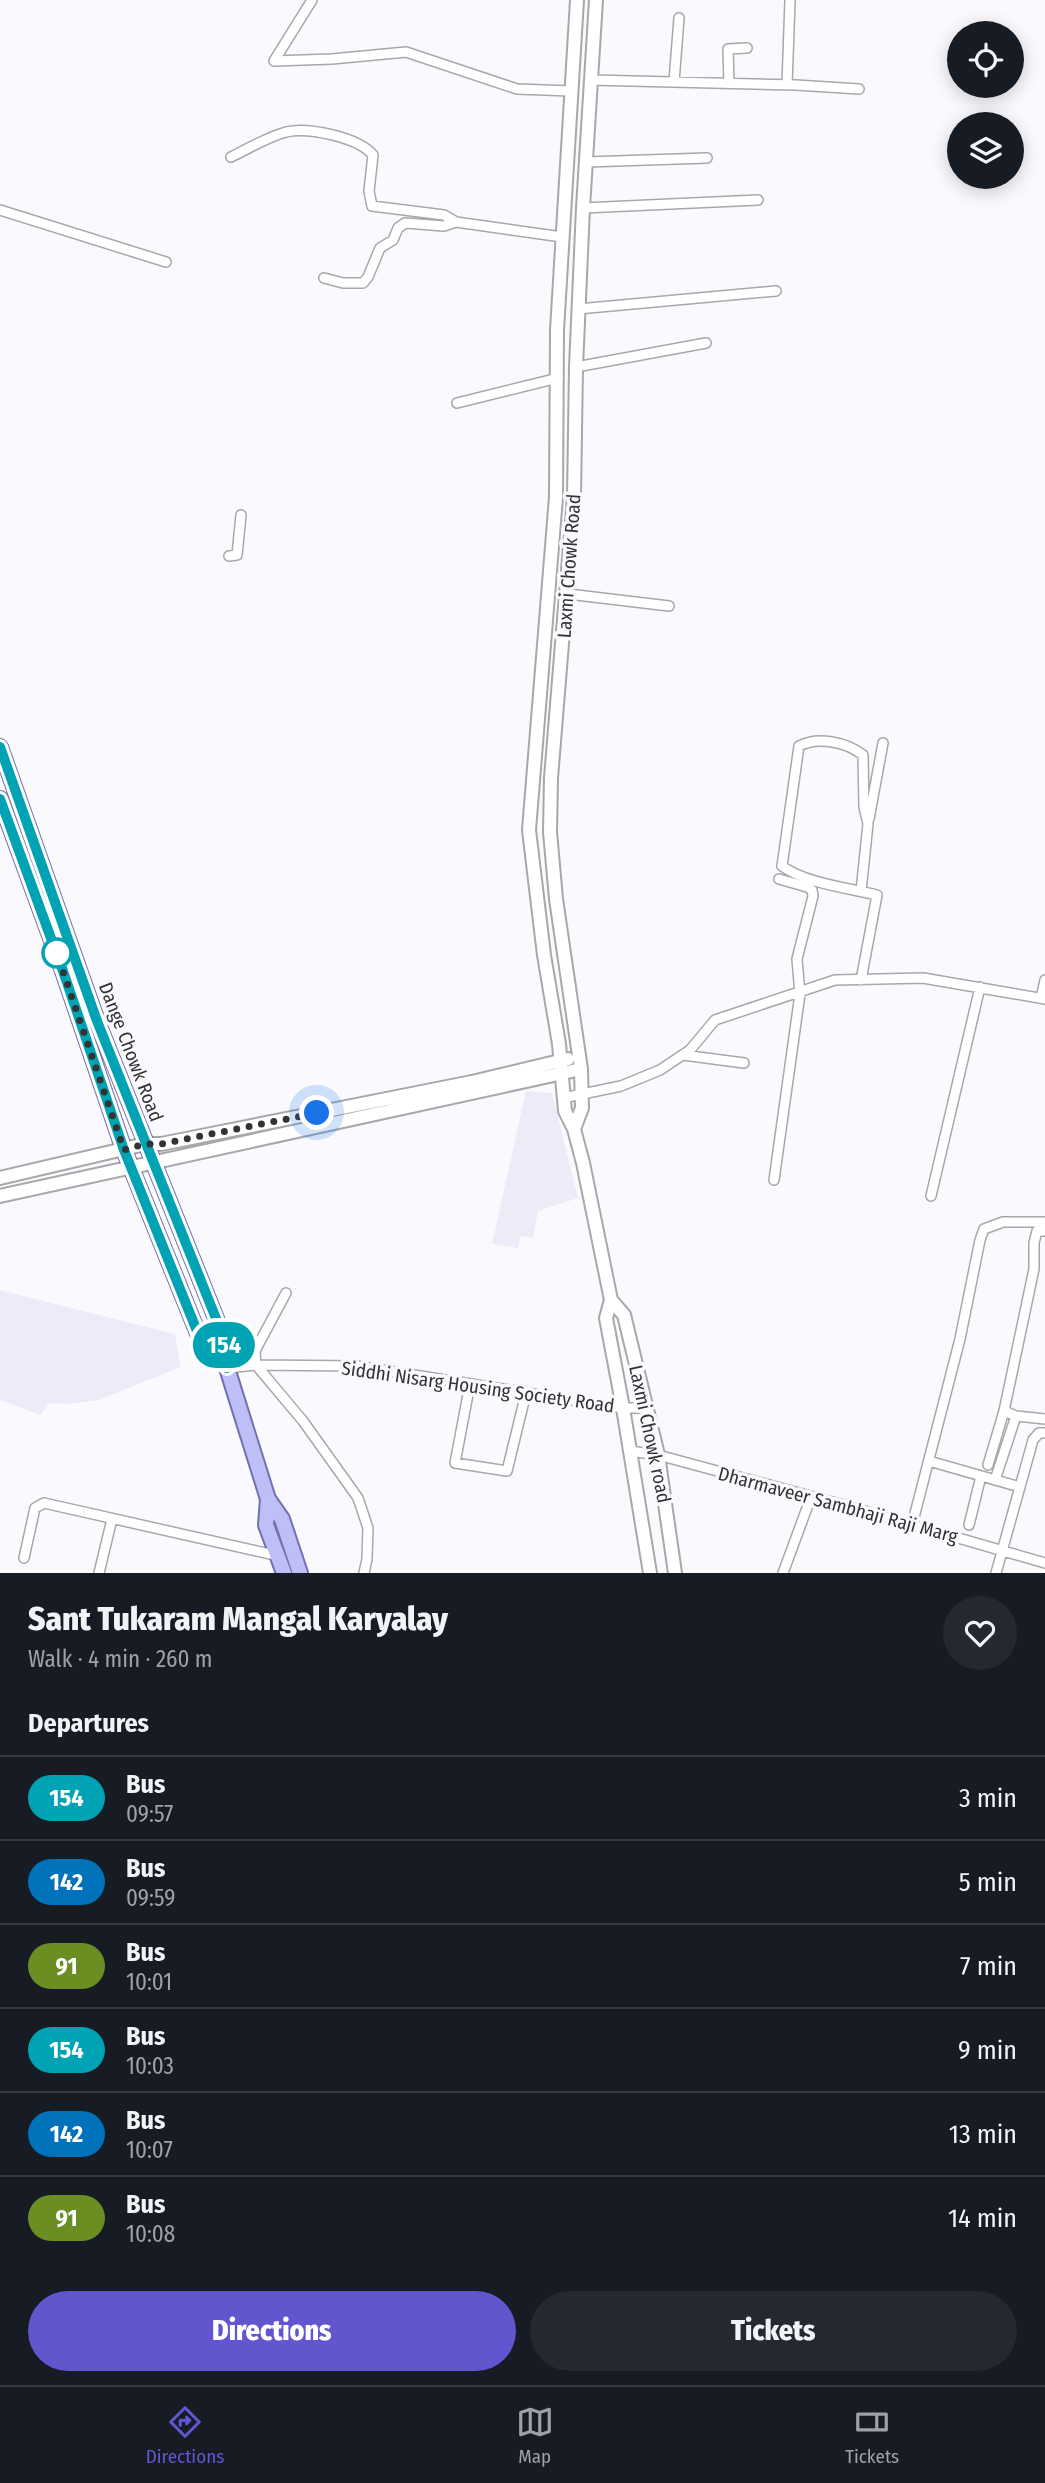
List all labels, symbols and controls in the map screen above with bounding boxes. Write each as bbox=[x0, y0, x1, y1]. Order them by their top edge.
map controls bbox=[947, 21, 1024, 189]
button: locate bbox=[947, 21, 1024, 98]
button: layers bbox=[947, 112, 1024, 189]
street label: Laxmi Chowk Road bbox=[552, 493, 586, 639]
unlabelled marker bbox=[42, 938, 72, 968]
street label: Dange Chowk Road bbox=[94, 979, 168, 1125]
your location bbox=[299, 1095, 334, 1130]
line badge: 154 bbox=[184, 1322, 264, 1368]
text: 154 bbox=[207, 1331, 241, 1359]
street label: Siddhi Nisarg Housing Society Road bbox=[340, 1356, 616, 1418]
street label: Laxmi Chowk road bbox=[624, 1363, 676, 1505]
street label: Dharmaveer Sambhaji Raji Marg bbox=[716, 1462, 960, 1548]
button: heart bbox=[943, 1596, 1017, 1670]
text: Sant Tukaram Mangal Karyalay bbox=[28, 1599, 448, 1639]
text: Walk · 4 min · 260 m bbox=[28, 1645, 213, 1673]
text: Departures bbox=[28, 1708, 149, 1739]
text: Bus bbox=[126, 1769, 165, 1800]
text: 3 min bbox=[959, 1783, 1017, 1814]
text: 154 bbox=[49, 1784, 84, 1812]
text: 09:57 bbox=[126, 1800, 173, 1828]
text: Bus bbox=[126, 1853, 165, 1884]
text: 5 min bbox=[959, 1867, 1017, 1898]
text: 142 bbox=[50, 1868, 83, 1896]
text: 09:59 bbox=[126, 1884, 175, 1912]
text: Bus bbox=[126, 1937, 165, 1968]
text: 7 min bbox=[960, 1951, 1017, 1982]
text: 91 bbox=[55, 1952, 78, 1980]
text: 10:01 bbox=[126, 1968, 172, 1996]
text: Bus bbox=[126, 2021, 165, 2052]
text: 9 min bbox=[958, 2035, 1017, 2066]
text: 154 bbox=[49, 2036, 84, 2064]
text: 10:03 bbox=[126, 2052, 174, 2080]
text: Bus bbox=[126, 2105, 165, 2136]
text: 13 min bbox=[949, 2119, 1017, 2150]
text: 142 bbox=[50, 2120, 83, 2148]
text: 10:07 bbox=[126, 2136, 173, 2164]
text: Bus bbox=[126, 2189, 165, 2220]
text: 14 min bbox=[948, 2203, 1017, 2234]
text: 91 bbox=[55, 2204, 78, 2232]
text: 10:08 bbox=[126, 2220, 175, 2248]
button: Directions bbox=[28, 2291, 516, 2371]
button: Tickets bbox=[530, 2291, 1017, 2371]
tab: Directions bbox=[146, 2403, 224, 2468]
tab: Map bbox=[516, 2403, 554, 2468]
tab: Tickets bbox=[845, 2403, 899, 2468]

